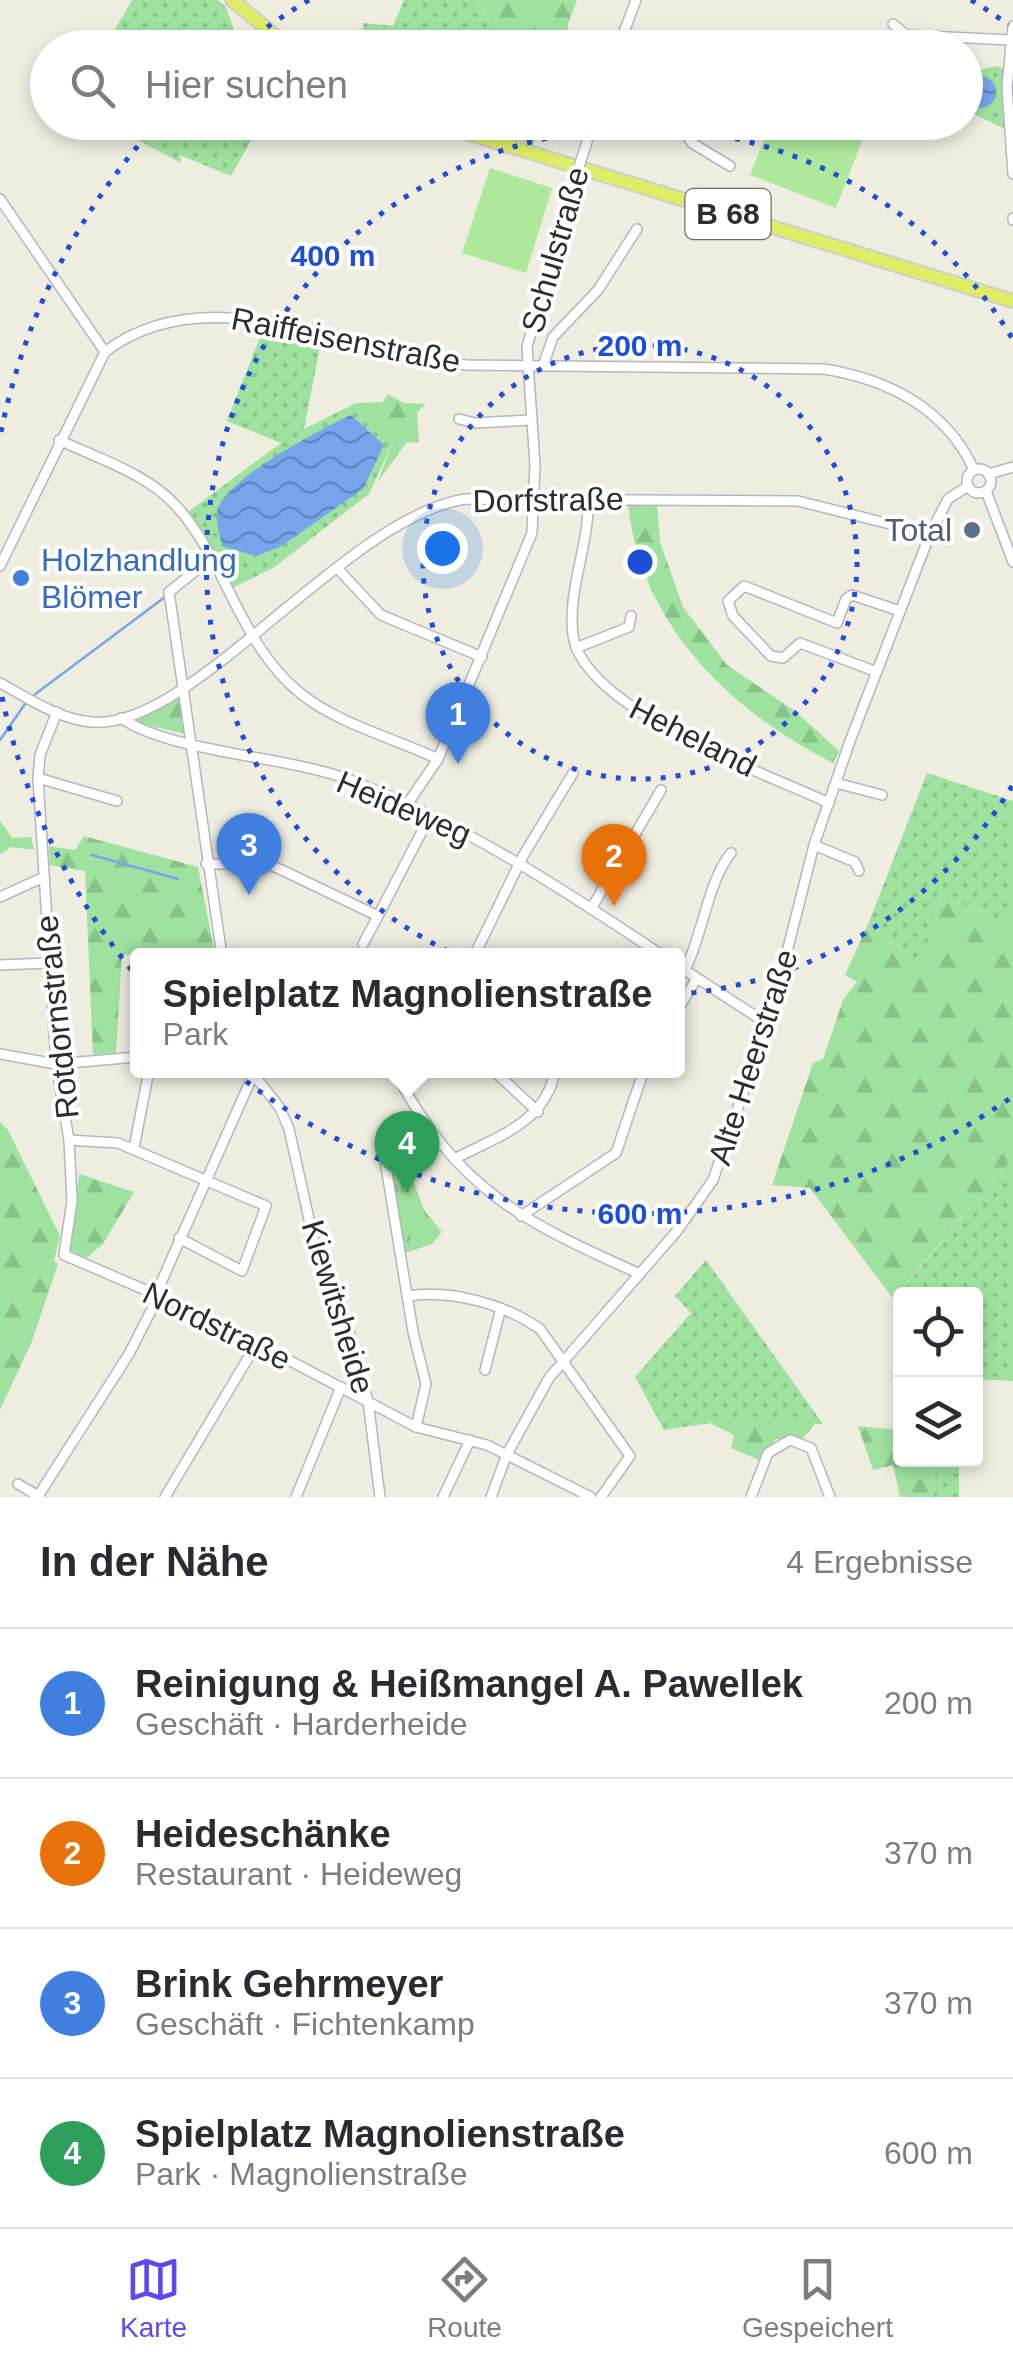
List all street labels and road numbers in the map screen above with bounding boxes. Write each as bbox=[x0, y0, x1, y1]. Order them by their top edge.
street label: Schulstraße bbox=[514, 163, 596, 337]
road number: B 68 bbox=[686, 189, 770, 239]
street label: Raiffeisenstraße bbox=[228, 300, 464, 380]
street label: Dorfstraße bbox=[472, 481, 624, 519]
street label: Heheland bbox=[624, 690, 762, 784]
street label: Heideweg bbox=[331, 764, 477, 852]
street label: Rotdornstraße bbox=[28, 913, 86, 1121]
street label: Alte Heerstraße bbox=[701, 945, 805, 1169]
street label: Kiewitsheide bbox=[295, 1216, 381, 1398]
street label: Nordstraße bbox=[137, 1275, 297, 1377]

